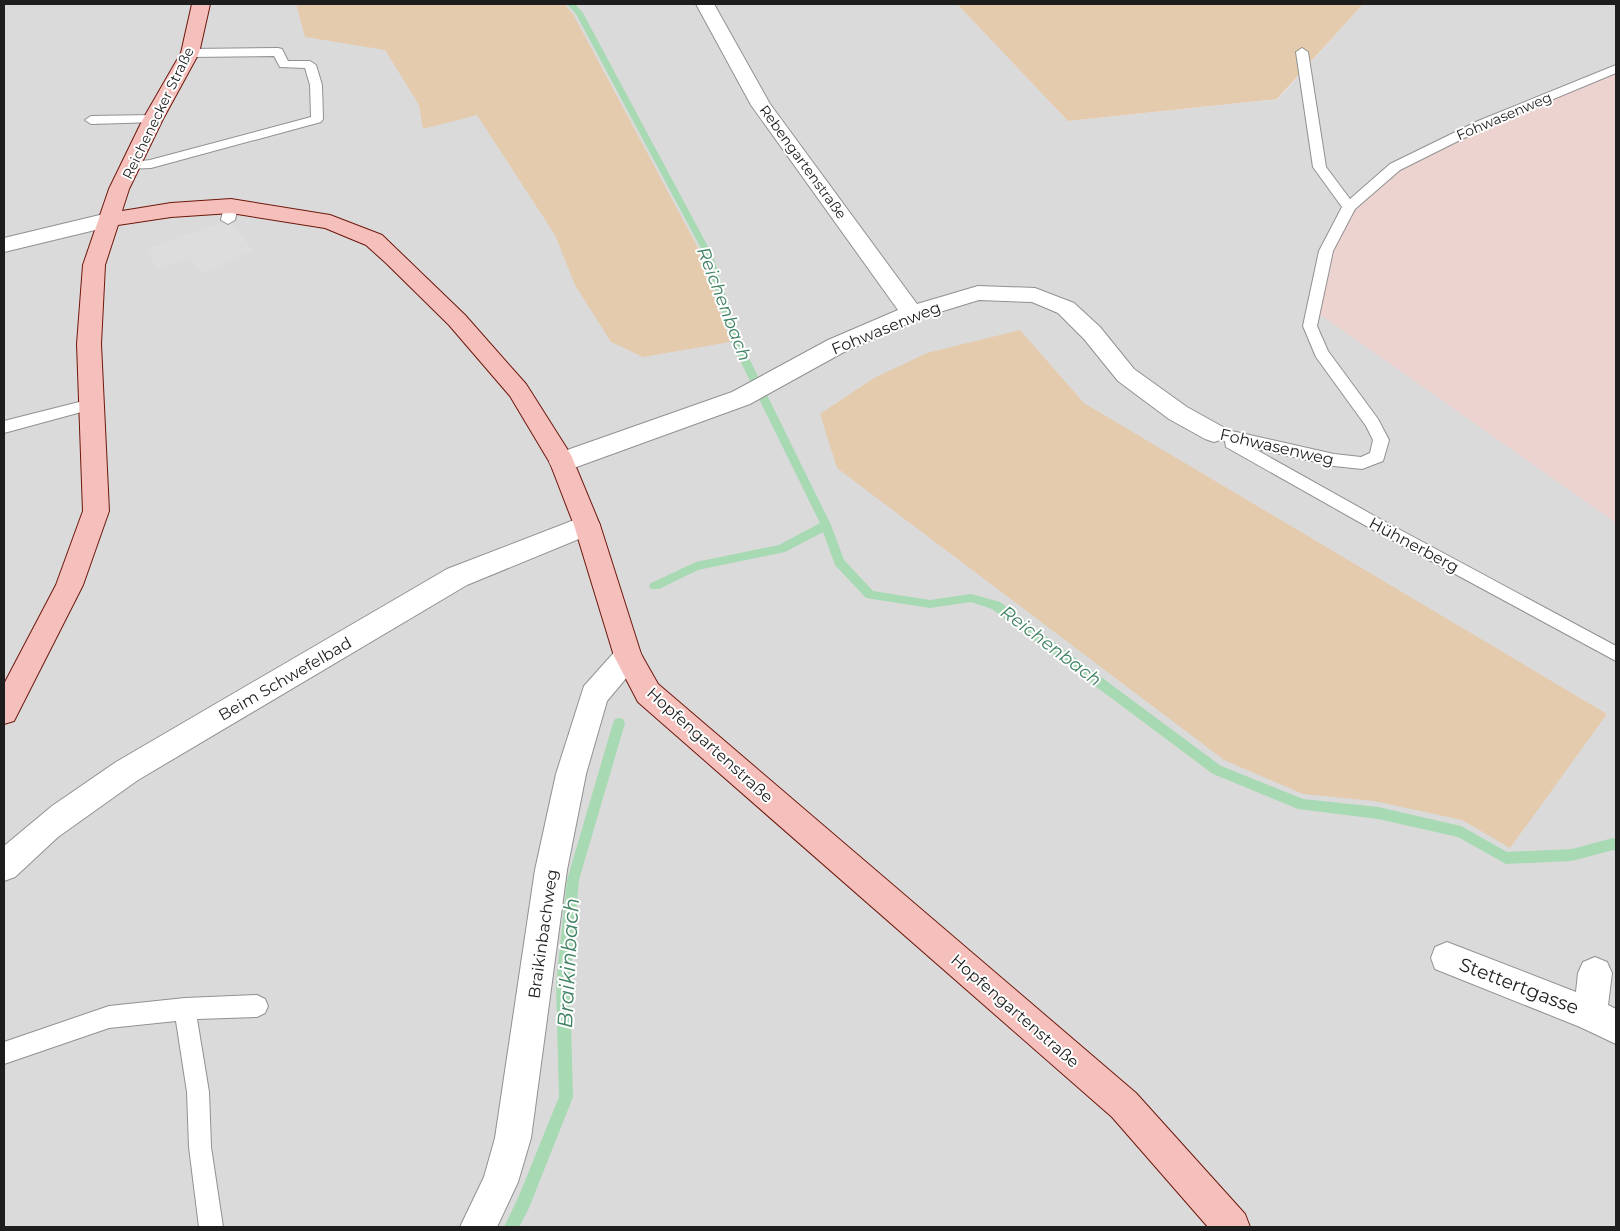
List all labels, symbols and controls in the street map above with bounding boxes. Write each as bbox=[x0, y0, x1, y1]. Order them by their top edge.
street label: Reichenecker Straße bbox=[118, 44, 198, 182]
street label: Fohwasenweg bbox=[1454, 88, 1554, 144]
street label: Rebengartenstraße bbox=[756, 101, 850, 223]
water label: Reichenbach bbox=[692, 244, 756, 364]
street label: Fohwasenweg bbox=[829, 297, 943, 359]
street label: Fohwasenweg bbox=[1218, 425, 1336, 469]
street label: Hühnerberg bbox=[1366, 513, 1462, 577]
water label: Reichenbach bbox=[996, 601, 1106, 691]
street label: Beim Schwefelbad bbox=[215, 633, 355, 725]
street label: Hopfengartenstraße bbox=[643, 683, 777, 807]
street label: Braikinbachweg bbox=[525, 868, 561, 1000]
water label: Braikinbach bbox=[552, 897, 584, 1029]
street label: Hopfengartenstraße bbox=[947, 950, 1083, 1072]
street label: Stettertgasse bbox=[1456, 953, 1582, 1019]

